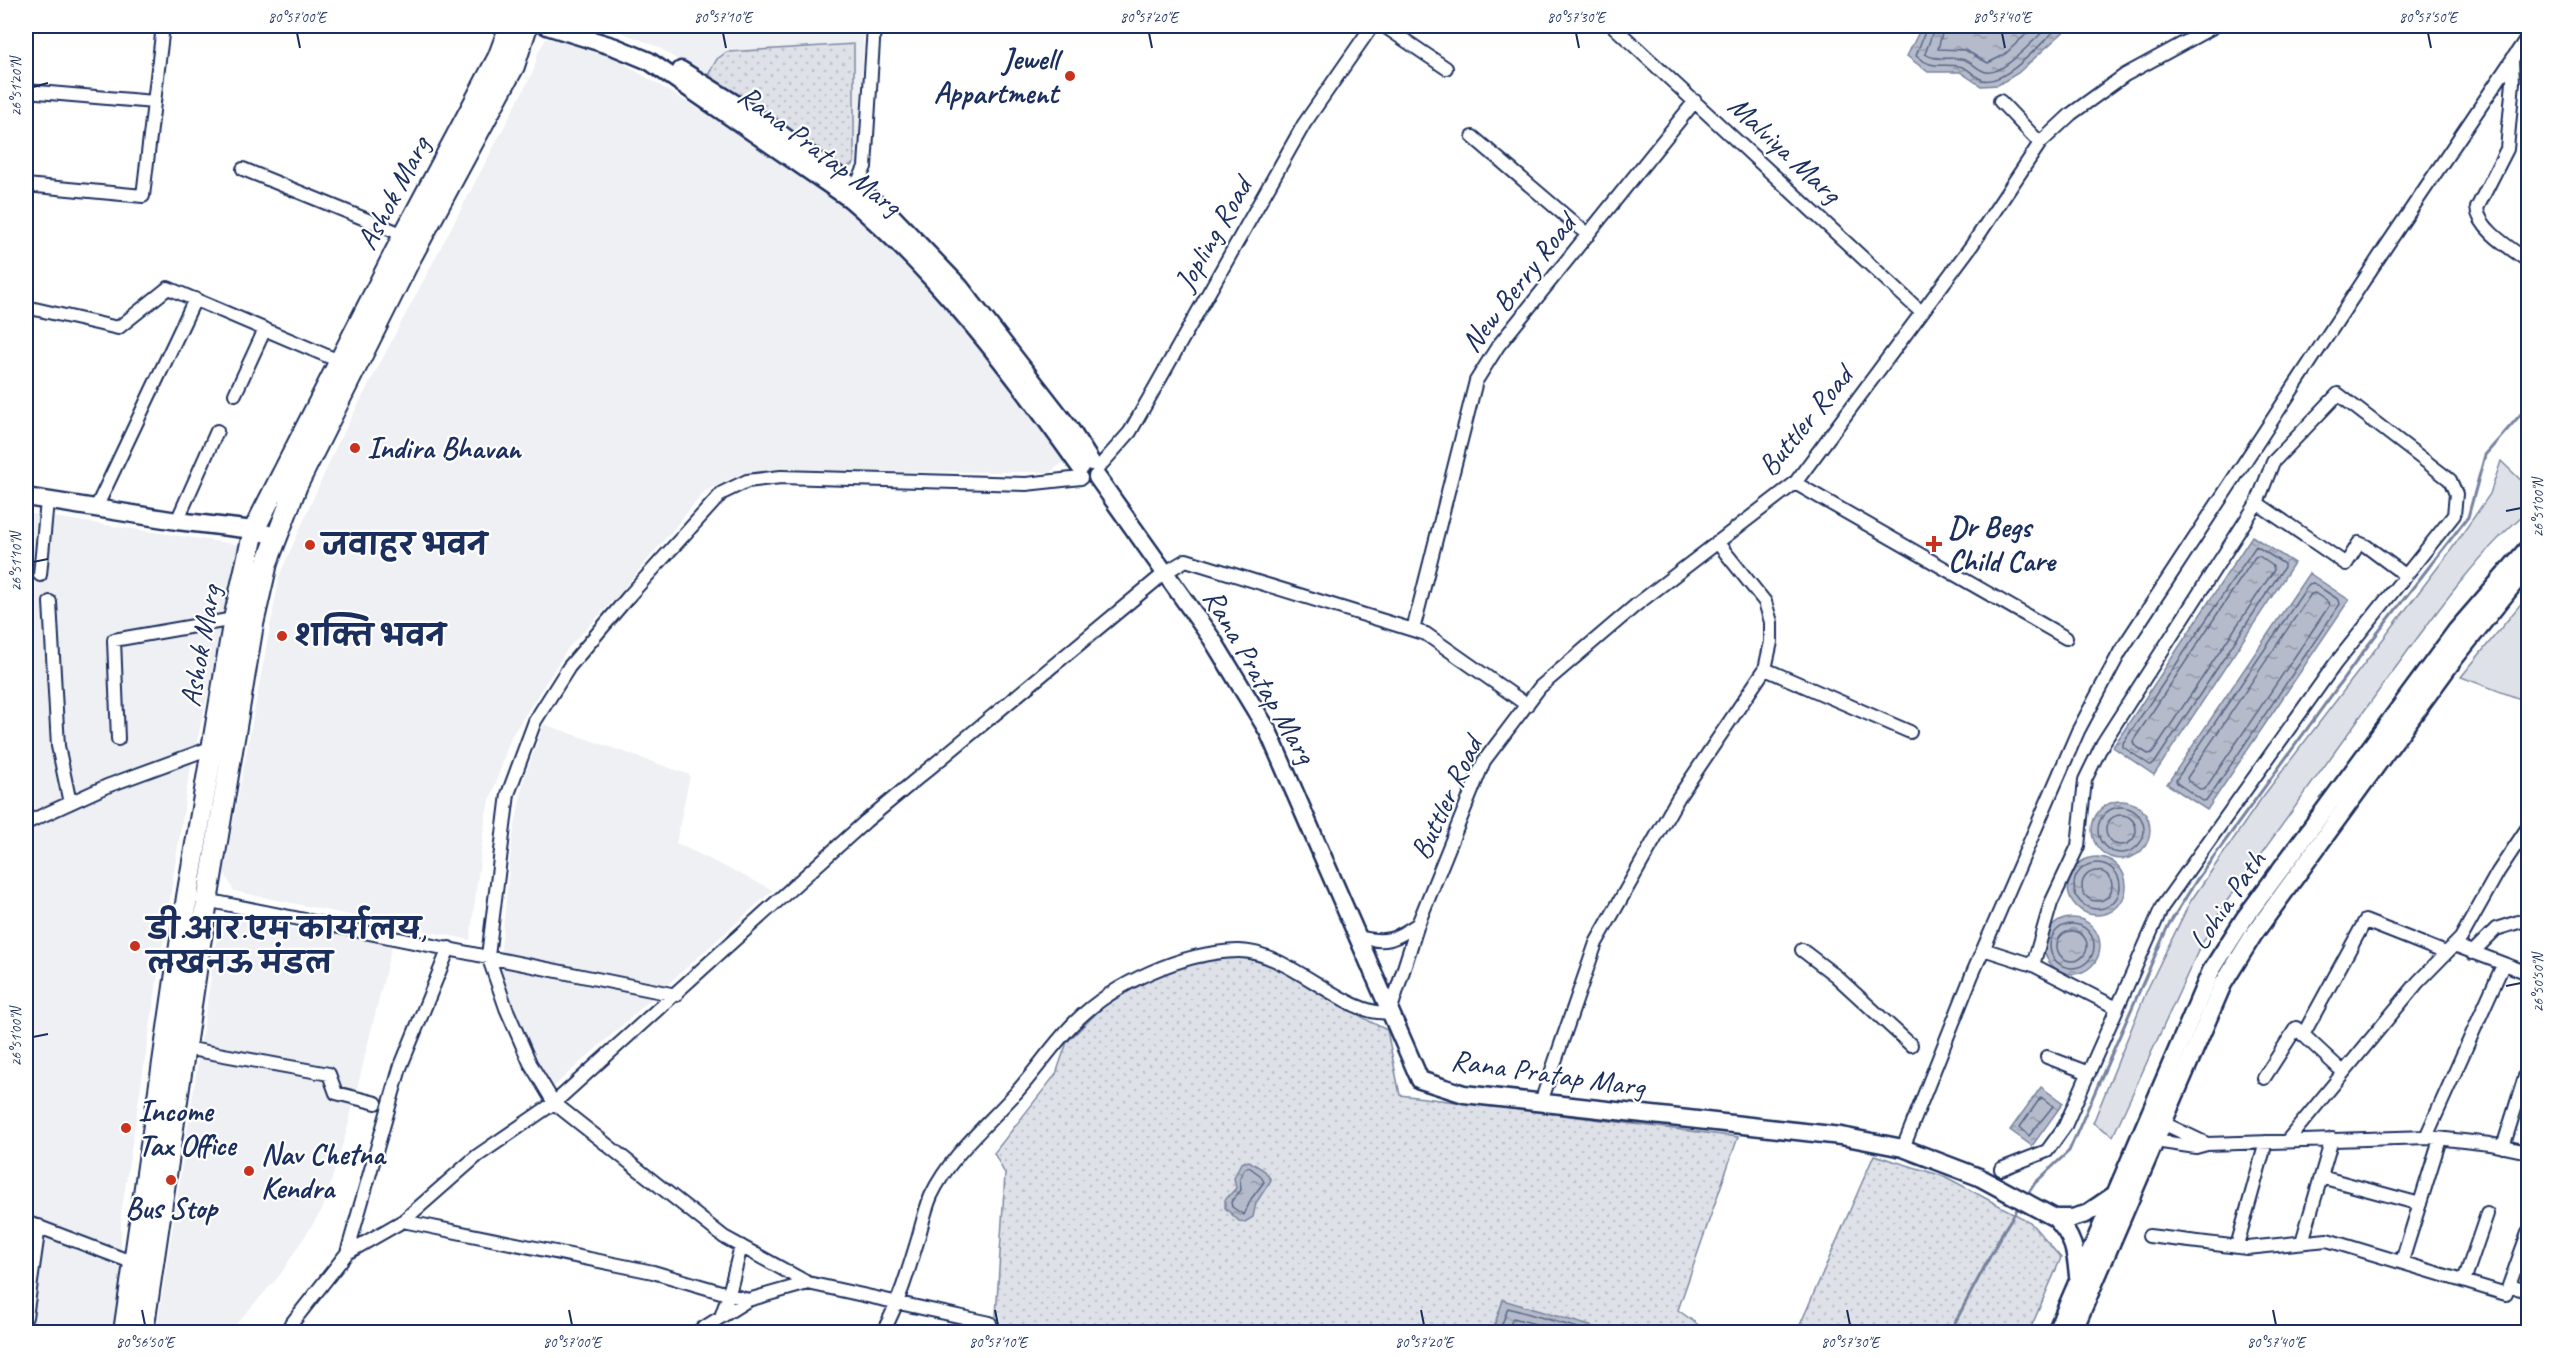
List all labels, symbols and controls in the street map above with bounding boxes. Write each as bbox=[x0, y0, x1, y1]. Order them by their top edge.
text: 80°57'00"E bbox=[268, 8, 328, 27]
text: 80°57'10"E bbox=[694, 8, 754, 27]
text: 80°57'20"E bbox=[1120, 8, 1180, 27]
text: 80°57'30"E bbox=[1547, 8, 1607, 27]
text: 80°57'40"E bbox=[1973, 8, 2033, 27]
text: 80°57'50"E bbox=[2399, 8, 2459, 27]
place label: Jewell Appartment bbox=[934, 40, 1064, 112]
text: 26°51'20"N bbox=[7, 54, 26, 117]
marker: Jewell Appartment bbox=[1063, 69, 1077, 83]
street label: Rana Pratap Marg bbox=[731, 76, 911, 225]
street label: Malviya Marg bbox=[1720, 87, 1851, 213]
street label: Ashok Marg bbox=[347, 128, 440, 256]
street label: Jopling Road bbox=[1164, 167, 1263, 299]
street label: New Berry Road bbox=[1452, 203, 1586, 360]
street label: Buttler Road bbox=[1749, 355, 1864, 484]
place label: Indira Bhavan bbox=[367, 429, 523, 467]
marker: Indira Bhavan bbox=[348, 441, 362, 455]
text: 26°51'00"N bbox=[2529, 475, 2548, 538]
place label: Dr Begs Child Care bbox=[1948, 508, 2057, 580]
place label: जवाहर भवन bbox=[319, 526, 489, 564]
text: 26°51'10"N bbox=[7, 529, 26, 592]
marker: Dr Begs Child Care bbox=[1925, 535, 1943, 553]
marker: जवाहर भवन bbox=[303, 538, 317, 552]
street label: Ashok Marg bbox=[171, 580, 230, 710]
street label: Rana Pratap Marg bbox=[1195, 582, 1326, 772]
place label: शक्ति भवन bbox=[294, 612, 448, 655]
marker: शक्ति भवन bbox=[275, 629, 289, 643]
street label: Buttler Road bbox=[1401, 727, 1493, 865]
street label: Lohia Path bbox=[2180, 843, 2274, 957]
place label: डी.आर.एम कार्यालय, लखनऊ मंडल bbox=[144, 905, 427, 982]
marker: डी.आर.एम कार्यालय, लखनऊ मंडल bbox=[128, 939, 142, 953]
text: 26°50'50"N bbox=[2529, 950, 2548, 1013]
text: 26°51'00"N bbox=[7, 1004, 26, 1067]
street label: Rana Pratap Marg bbox=[1449, 1041, 1650, 1106]
place label: Income Tax Office bbox=[138, 1092, 238, 1164]
marker: Income Tax Office bbox=[119, 1121, 133, 1135]
place label: Nav Chetna Kendra bbox=[261, 1135, 387, 1207]
marker: Nav Chetna Kendra bbox=[242, 1164, 256, 1178]
marker: Bus Stop bbox=[164, 1173, 178, 1187]
place label: Bus Stop bbox=[125, 1189, 219, 1227]
text: 80°56'50"E bbox=[116, 1333, 176, 1352]
text: 80°57'00"E bbox=[543, 1333, 603, 1352]
text: 80°57'10"E bbox=[969, 1333, 1029, 1352]
text: 80°57'20"E bbox=[1395, 1333, 1455, 1352]
text: 80°57'30"E bbox=[1821, 1333, 1881, 1352]
text: 80°57'40"E bbox=[2247, 1333, 2307, 1352]

